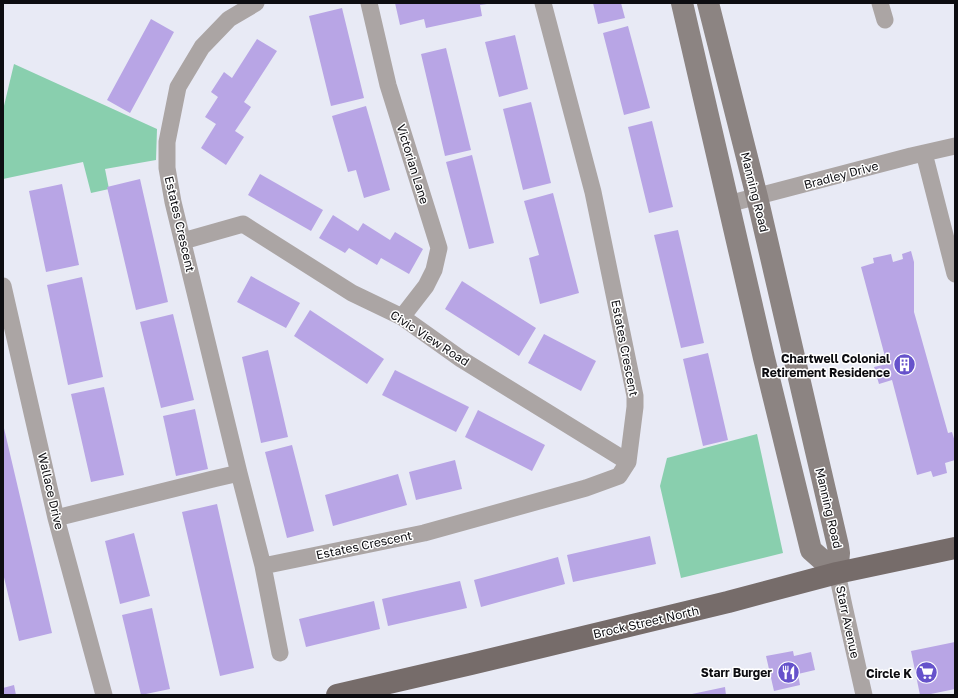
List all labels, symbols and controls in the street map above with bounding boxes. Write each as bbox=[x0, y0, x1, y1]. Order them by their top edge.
street label: Victorian Lane bbox=[394, 122, 432, 206]
street label: Manning Road bbox=[738, 150, 772, 234]
street label: Bradley Drive bbox=[802, 158, 880, 192]
street label: Estates Crescent bbox=[162, 175, 198, 274]
street label: Estates Crescent bbox=[608, 299, 642, 398]
street label: Civic View Road bbox=[388, 307, 472, 369]
place label: Chartwell Colonial Retirement Residence bbox=[762, 351, 890, 380]
building icon: Chartwell Colonial Retirement Residence bbox=[892, 352, 918, 378]
street label: Wallace Drive bbox=[35, 451, 67, 531]
street label: Manning Road bbox=[812, 466, 846, 550]
street label: Estates Crescent bbox=[315, 527, 414, 563]
street label: Starr Avenue bbox=[833, 584, 863, 660]
street label: Brock Street North bbox=[592, 603, 700, 641]
restaurant icon: Starr Burger bbox=[775, 659, 801, 685]
supermarket icon: Circle K bbox=[914, 660, 940, 686]
place label: Starr Burger bbox=[701, 665, 772, 680]
place label: Circle K bbox=[866, 666, 912, 681]

